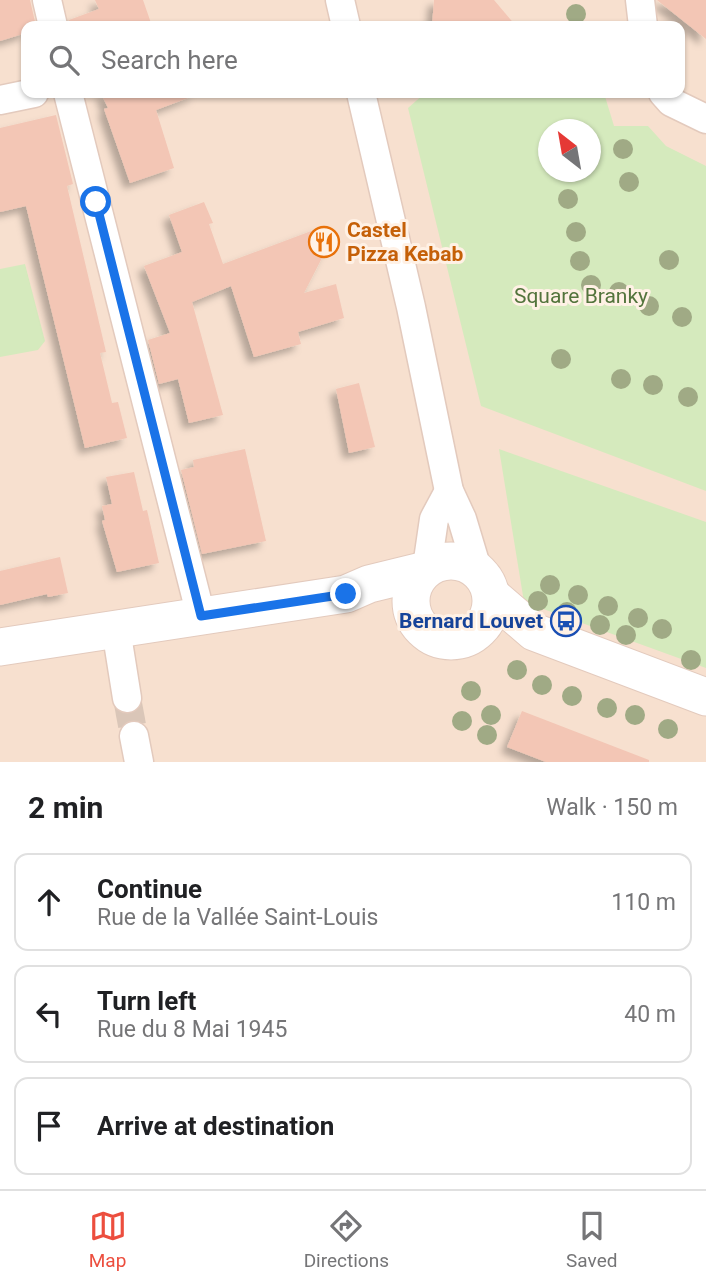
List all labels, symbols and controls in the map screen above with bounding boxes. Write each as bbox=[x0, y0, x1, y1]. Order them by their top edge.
search box bbox=[21, 21, 685, 98]
icon: search bbox=[45, 41, 83, 79]
text: Search here bbox=[101, 45, 238, 75]
north arrow bbox=[538, 119, 601, 182]
route start bbox=[80, 186, 111, 217]
place label: Castel Pizza Kebab bbox=[347, 218, 463, 266]
restaurant icon: Castel Pizza Kebab bbox=[307, 225, 341, 259]
park label: Square Branky bbox=[514, 284, 648, 308]
route end bbox=[330, 578, 361, 609]
bus stop icon: Bernard Louvet bbox=[549, 604, 583, 638]
place label: Bernard Louvet bbox=[399, 609, 543, 633]
text: 2 min bbox=[28, 790, 103, 825]
text: Walk · 150 m bbox=[546, 794, 678, 821]
text: Continue bbox=[97, 874, 202, 904]
icon: ahead bbox=[30, 883, 68, 921]
text: 110 m bbox=[611, 889, 676, 916]
text: Rue de la Vallée Saint-Louis bbox=[97, 904, 378, 931]
text: Turn left bbox=[97, 986, 196, 1016]
icon: left bbox=[30, 995, 68, 1033]
text: 40 m bbox=[624, 1001, 676, 1028]
text: Rue du 8 Mai 1945 bbox=[97, 1016, 287, 1043]
icon: arrive bbox=[30, 1107, 68, 1145]
text: Arrive at destination bbox=[97, 1111, 334, 1141]
tab: Map bbox=[89, 1207, 127, 1272]
tab: Directions bbox=[304, 1207, 389, 1272]
tab: Saved bbox=[566, 1207, 617, 1272]

